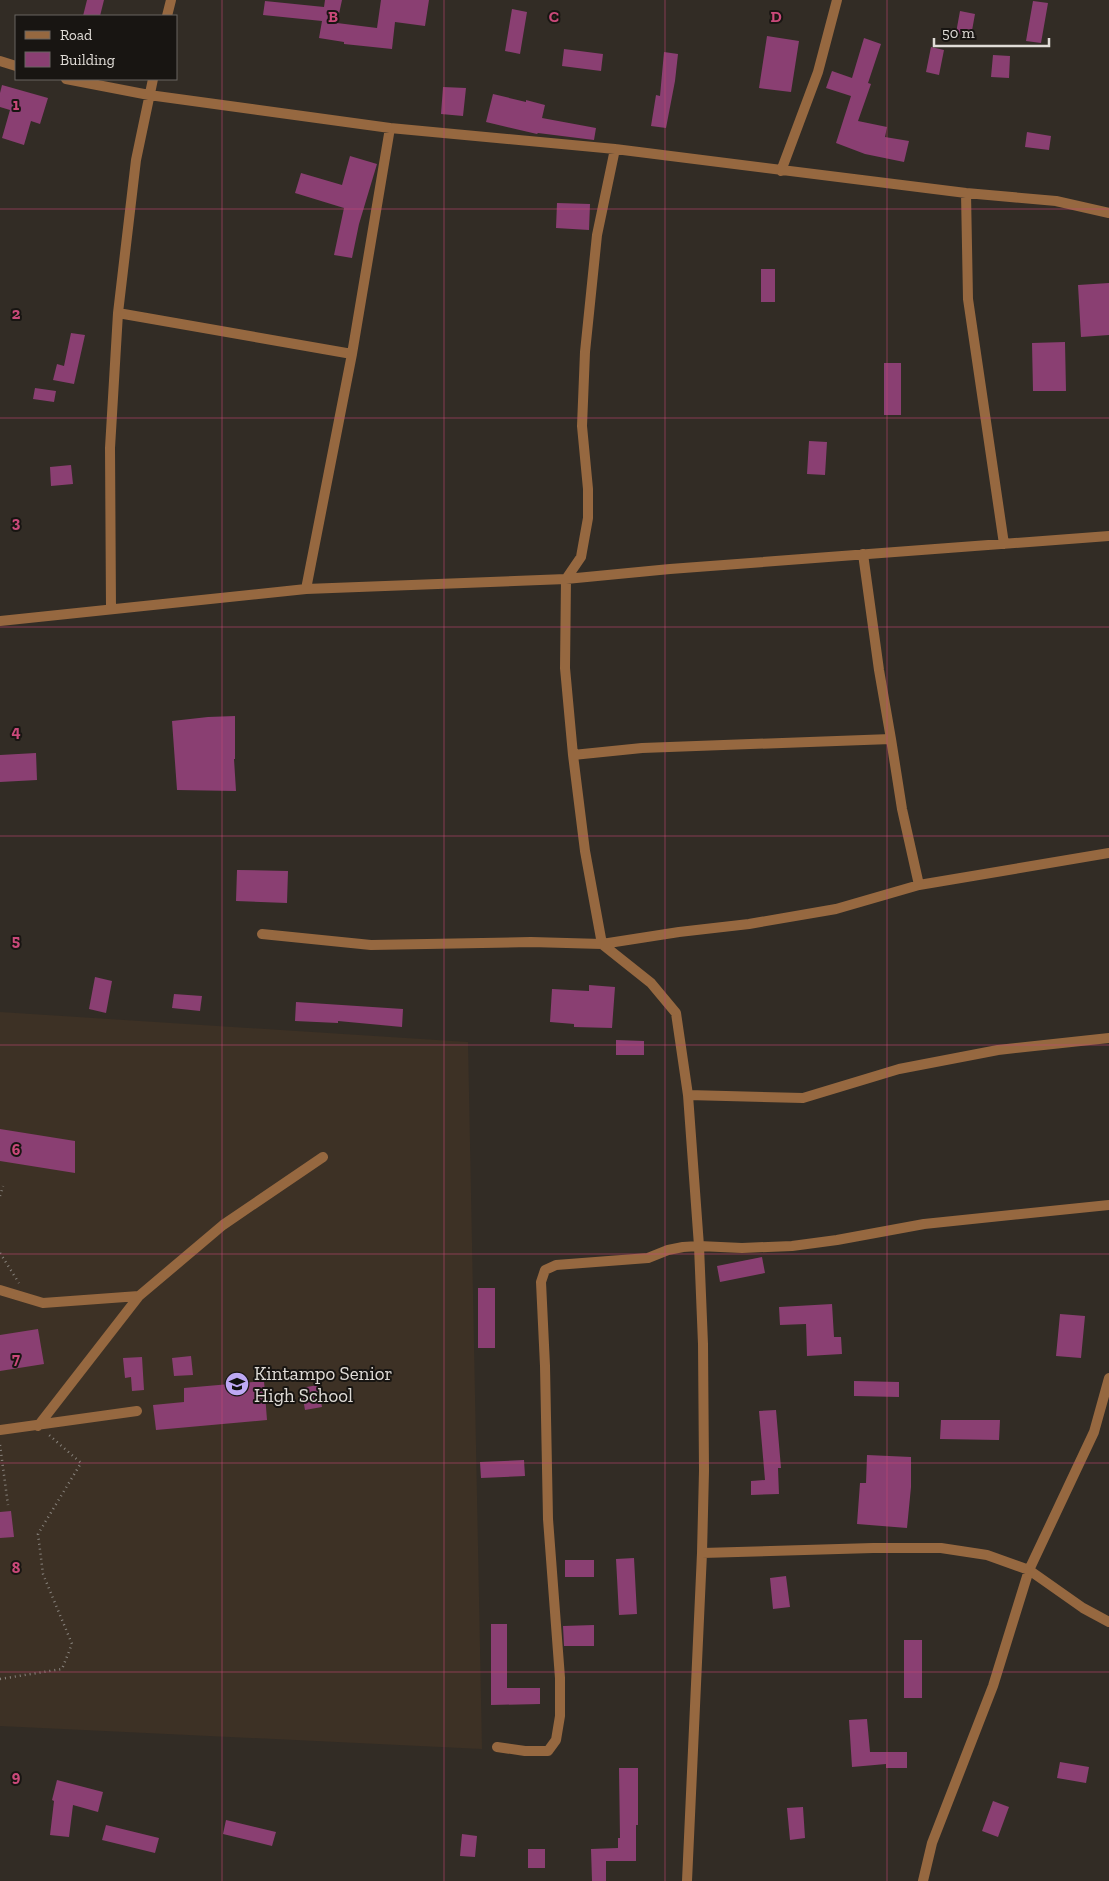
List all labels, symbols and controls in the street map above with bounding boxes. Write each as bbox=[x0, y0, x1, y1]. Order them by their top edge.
text: B bbox=[328, 7, 338, 26]
text: C bbox=[549, 7, 559, 26]
text: D bbox=[770, 7, 782, 26]
legend bbox=[15, 15, 178, 80]
scale bar bbox=[934, 15, 1049, 47]
text: 50 m bbox=[942, 24, 975, 42]
text: Road bbox=[60, 26, 93, 44]
text: Building bbox=[60, 51, 115, 69]
text: 1 bbox=[13, 95, 20, 114]
text: 2 bbox=[12, 304, 21, 323]
text: 3 bbox=[12, 513, 21, 532]
text: 4 bbox=[11, 722, 21, 741]
text: 5 bbox=[12, 931, 20, 950]
text: 6 bbox=[12, 1140, 21, 1159]
text: 7 bbox=[12, 1349, 20, 1368]
place label: Kintampo Senior High School bbox=[254, 1362, 393, 1407]
school or university icon: Kintampo Senior High School bbox=[224, 1371, 250, 1397]
text: 8 bbox=[12, 1558, 21, 1577]
text: 9 bbox=[12, 1767, 21, 1786]

